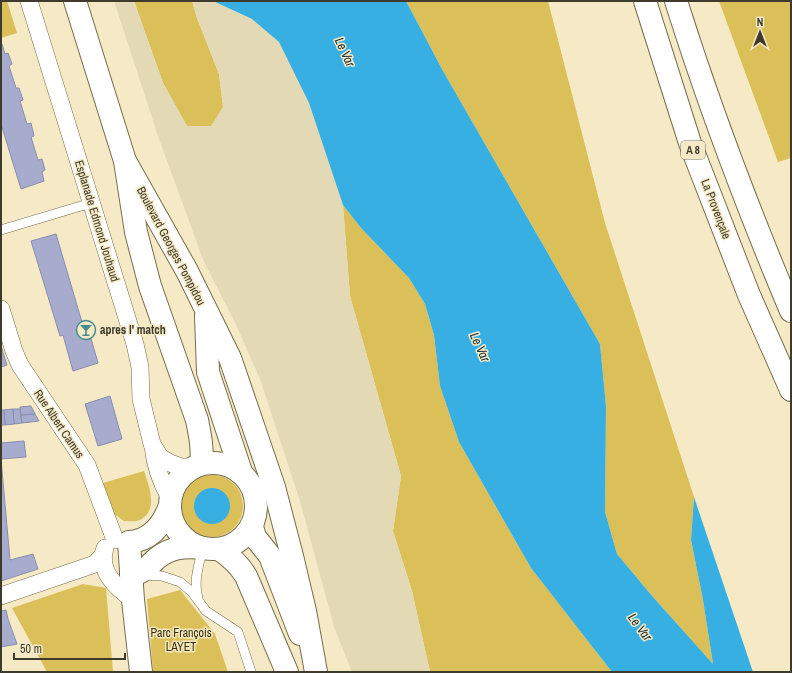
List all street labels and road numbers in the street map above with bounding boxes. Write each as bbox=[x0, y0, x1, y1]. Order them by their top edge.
road number: A 8 bbox=[681, 141, 705, 159]
street label: Esplanade Edmond Jouhaud bbox=[71, 158, 123, 284]
street label: La Provençale bbox=[697, 177, 735, 241]
street label: Boulevard Georges Pompidou bbox=[133, 184, 209, 308]
street label: Rue Albert Camus bbox=[30, 386, 88, 462]

